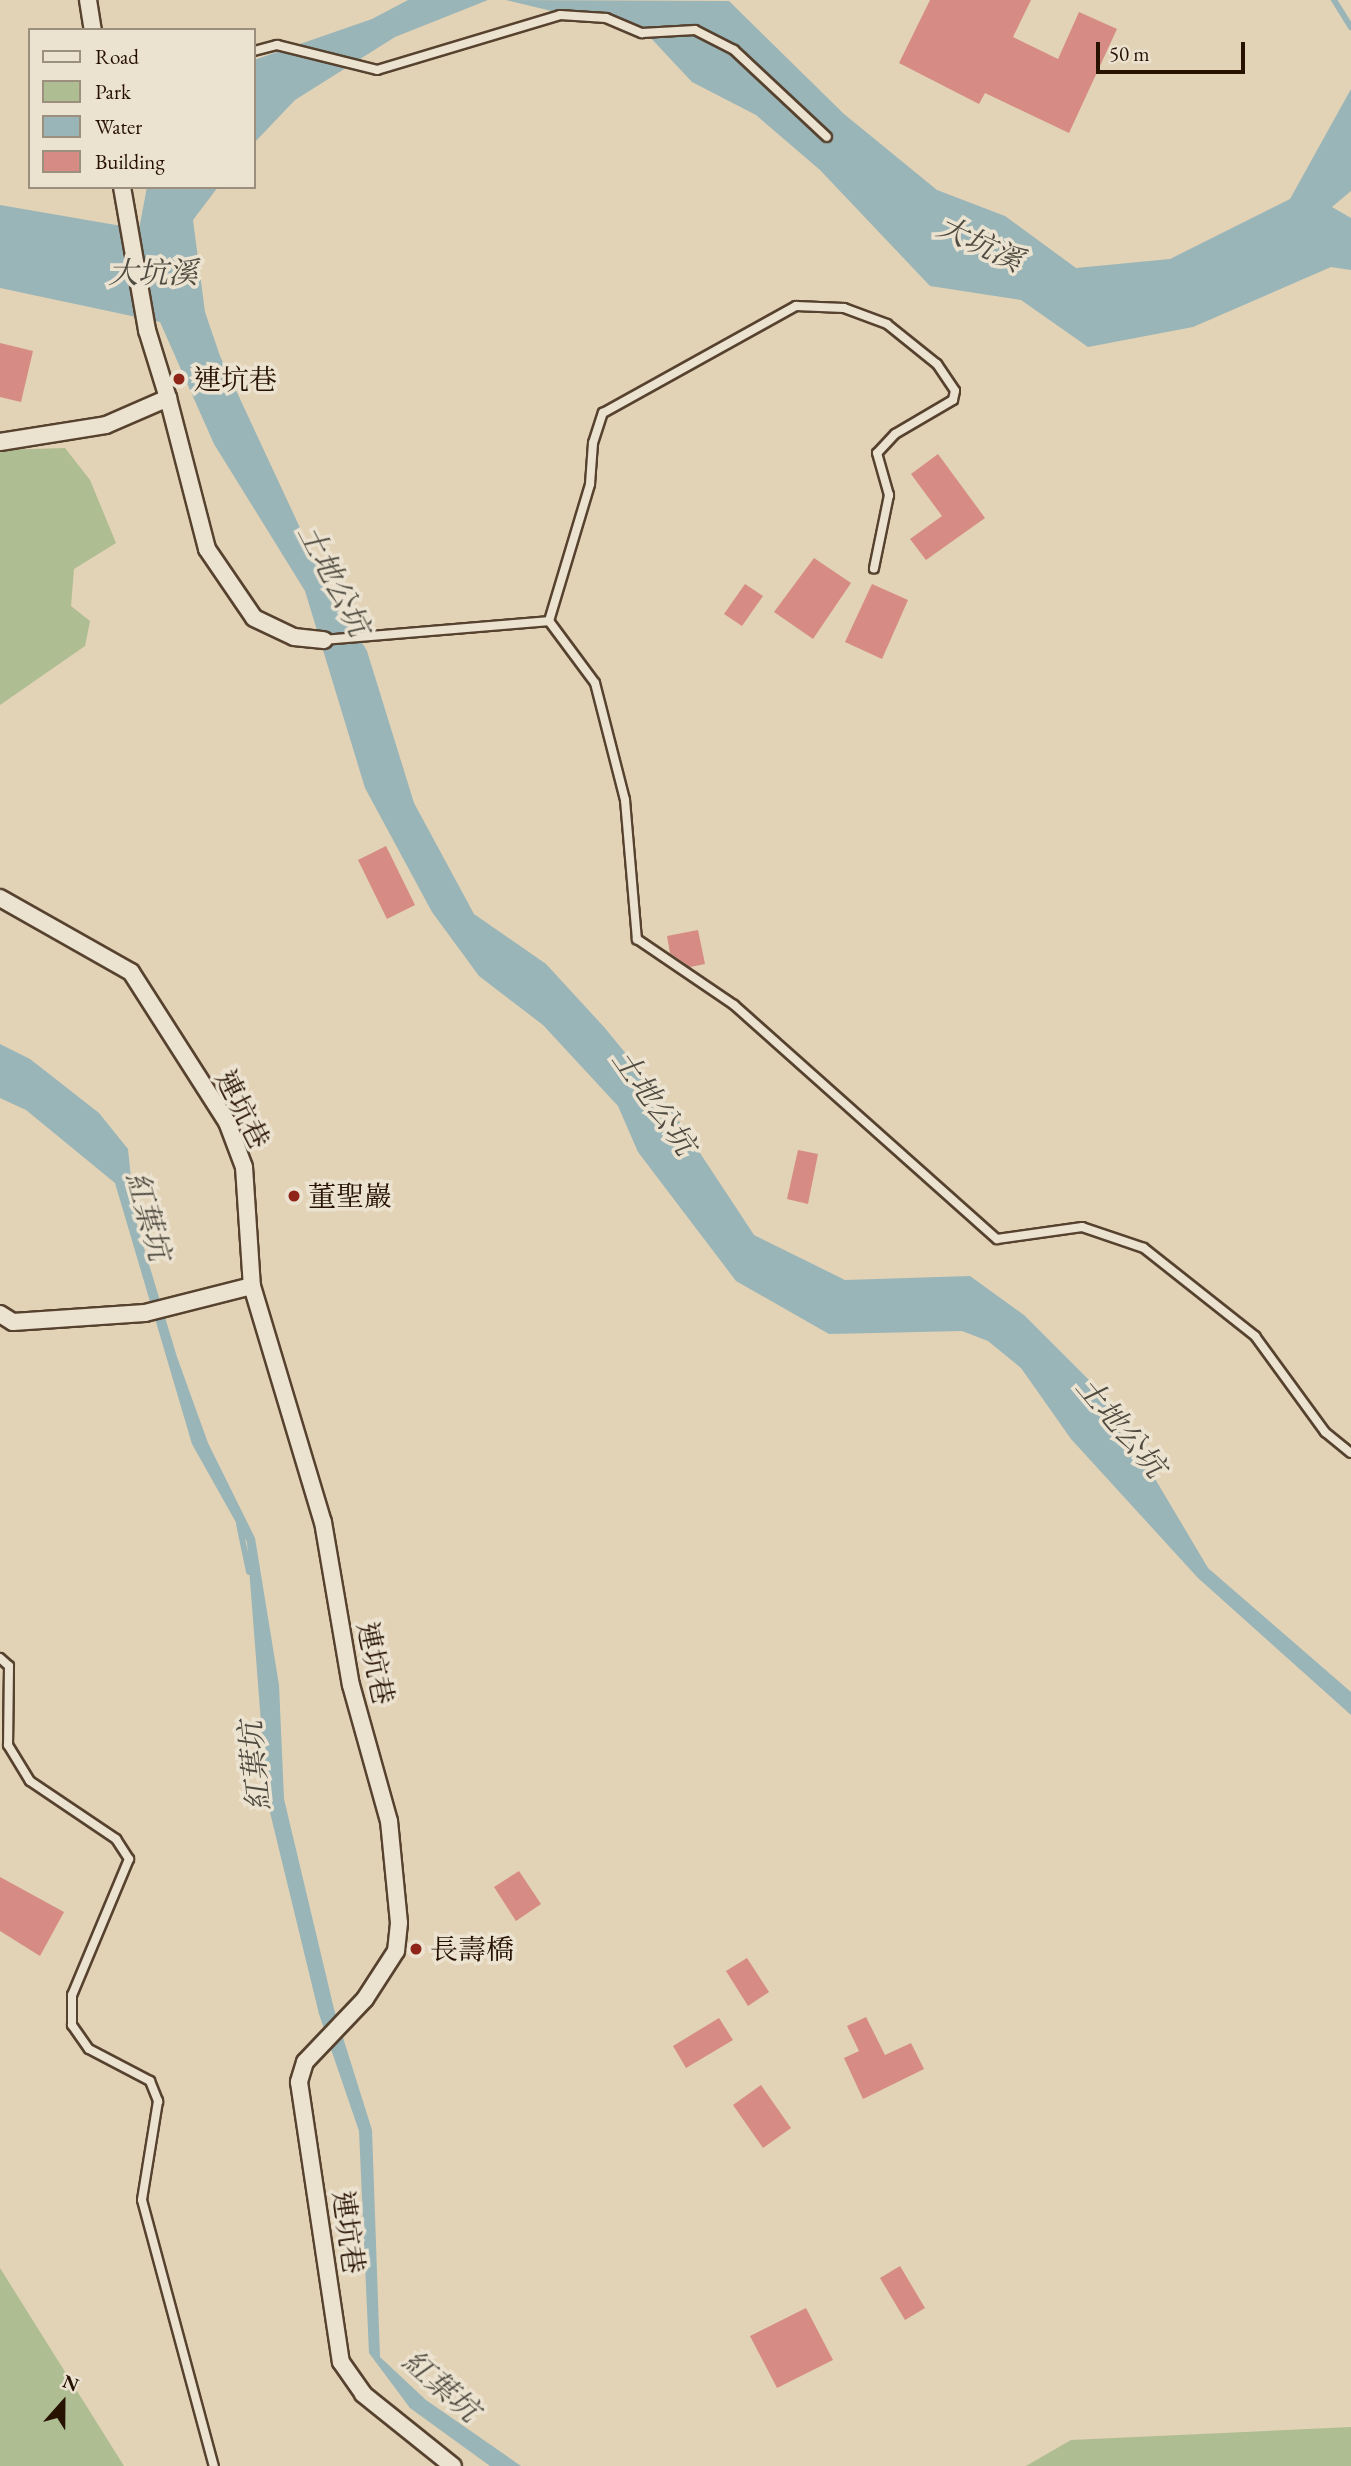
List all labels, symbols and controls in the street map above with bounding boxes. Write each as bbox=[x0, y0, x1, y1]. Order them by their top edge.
legend bbox=[28, 28, 256, 189]
scale bar bbox=[1099, 28, 1248, 72]
text: 50 m bbox=[1109, 40, 1150, 67]
text: Road bbox=[95, 43, 139, 70]
text: Park bbox=[95, 78, 131, 105]
text: Water bbox=[95, 113, 142, 140]
text: Building bbox=[95, 148, 165, 175]
water label: 大坑溪 bbox=[932, 209, 1028, 279]
water label: 大坑溪 bbox=[108, 255, 198, 291]
place label: 連坑巷 bbox=[193, 362, 277, 396]
marker: 連坑巷 bbox=[171, 371, 187, 387]
water label: 土地公坑 bbox=[291, 518, 377, 642]
water label: 土地公坑 bbox=[605, 1043, 703, 1161]
street label: 連坑巷 bbox=[209, 1064, 277, 1154]
water label: 紅葉坑 bbox=[118, 1168, 178, 1264]
place label: 董聖巖 bbox=[308, 1179, 392, 1213]
marker: 董聖巖 bbox=[286, 1188, 302, 1204]
water label: 土地公坑 bbox=[1069, 1369, 1173, 1485]
street label: 連坑巷 bbox=[351, 1618, 401, 1708]
water label: 紅葉坑 bbox=[232, 1719, 278, 1813]
place label: 長壽橋 bbox=[430, 1932, 514, 1966]
marker: 長壽橋 bbox=[408, 1941, 424, 1957]
street label: 連坑巷 bbox=[327, 2188, 371, 2276]
water label: 紅葉坑 bbox=[395, 2343, 487, 2429]
north arrow bbox=[28, 2368, 98, 2438]
text: N bbox=[59, 2369, 82, 2397]

